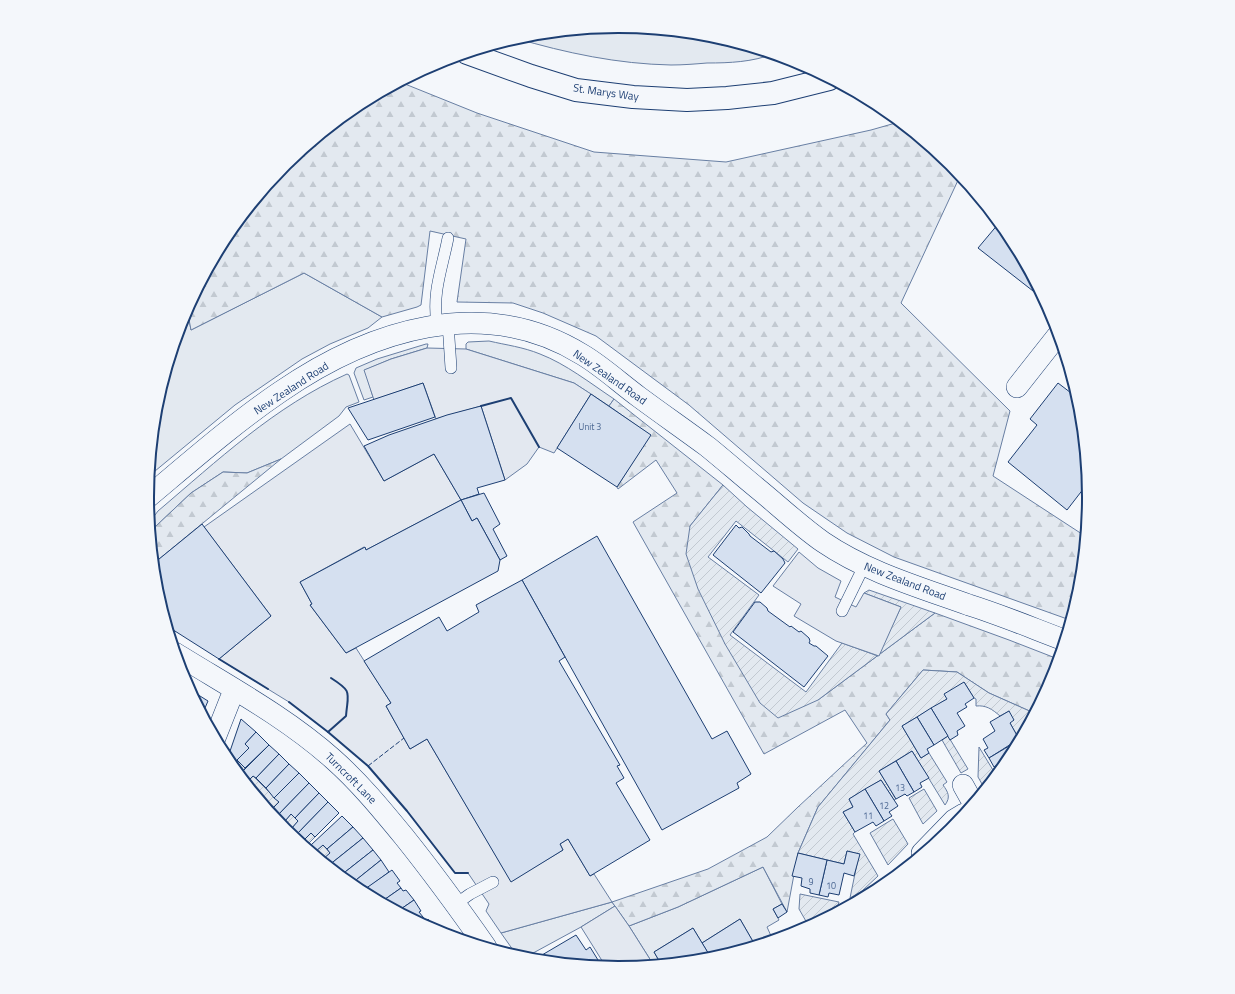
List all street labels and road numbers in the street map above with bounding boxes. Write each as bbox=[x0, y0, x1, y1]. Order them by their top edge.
street label: St. Marys Way bbox=[572, 79, 641, 105]
street label: New Zealand Road bbox=[570, 346, 650, 408]
street label: New Zealand Road bbox=[250, 358, 332, 418]
street label: New Zealand Road bbox=[862, 558, 948, 604]
street label: Turncroft Lane bbox=[322, 749, 381, 808]

